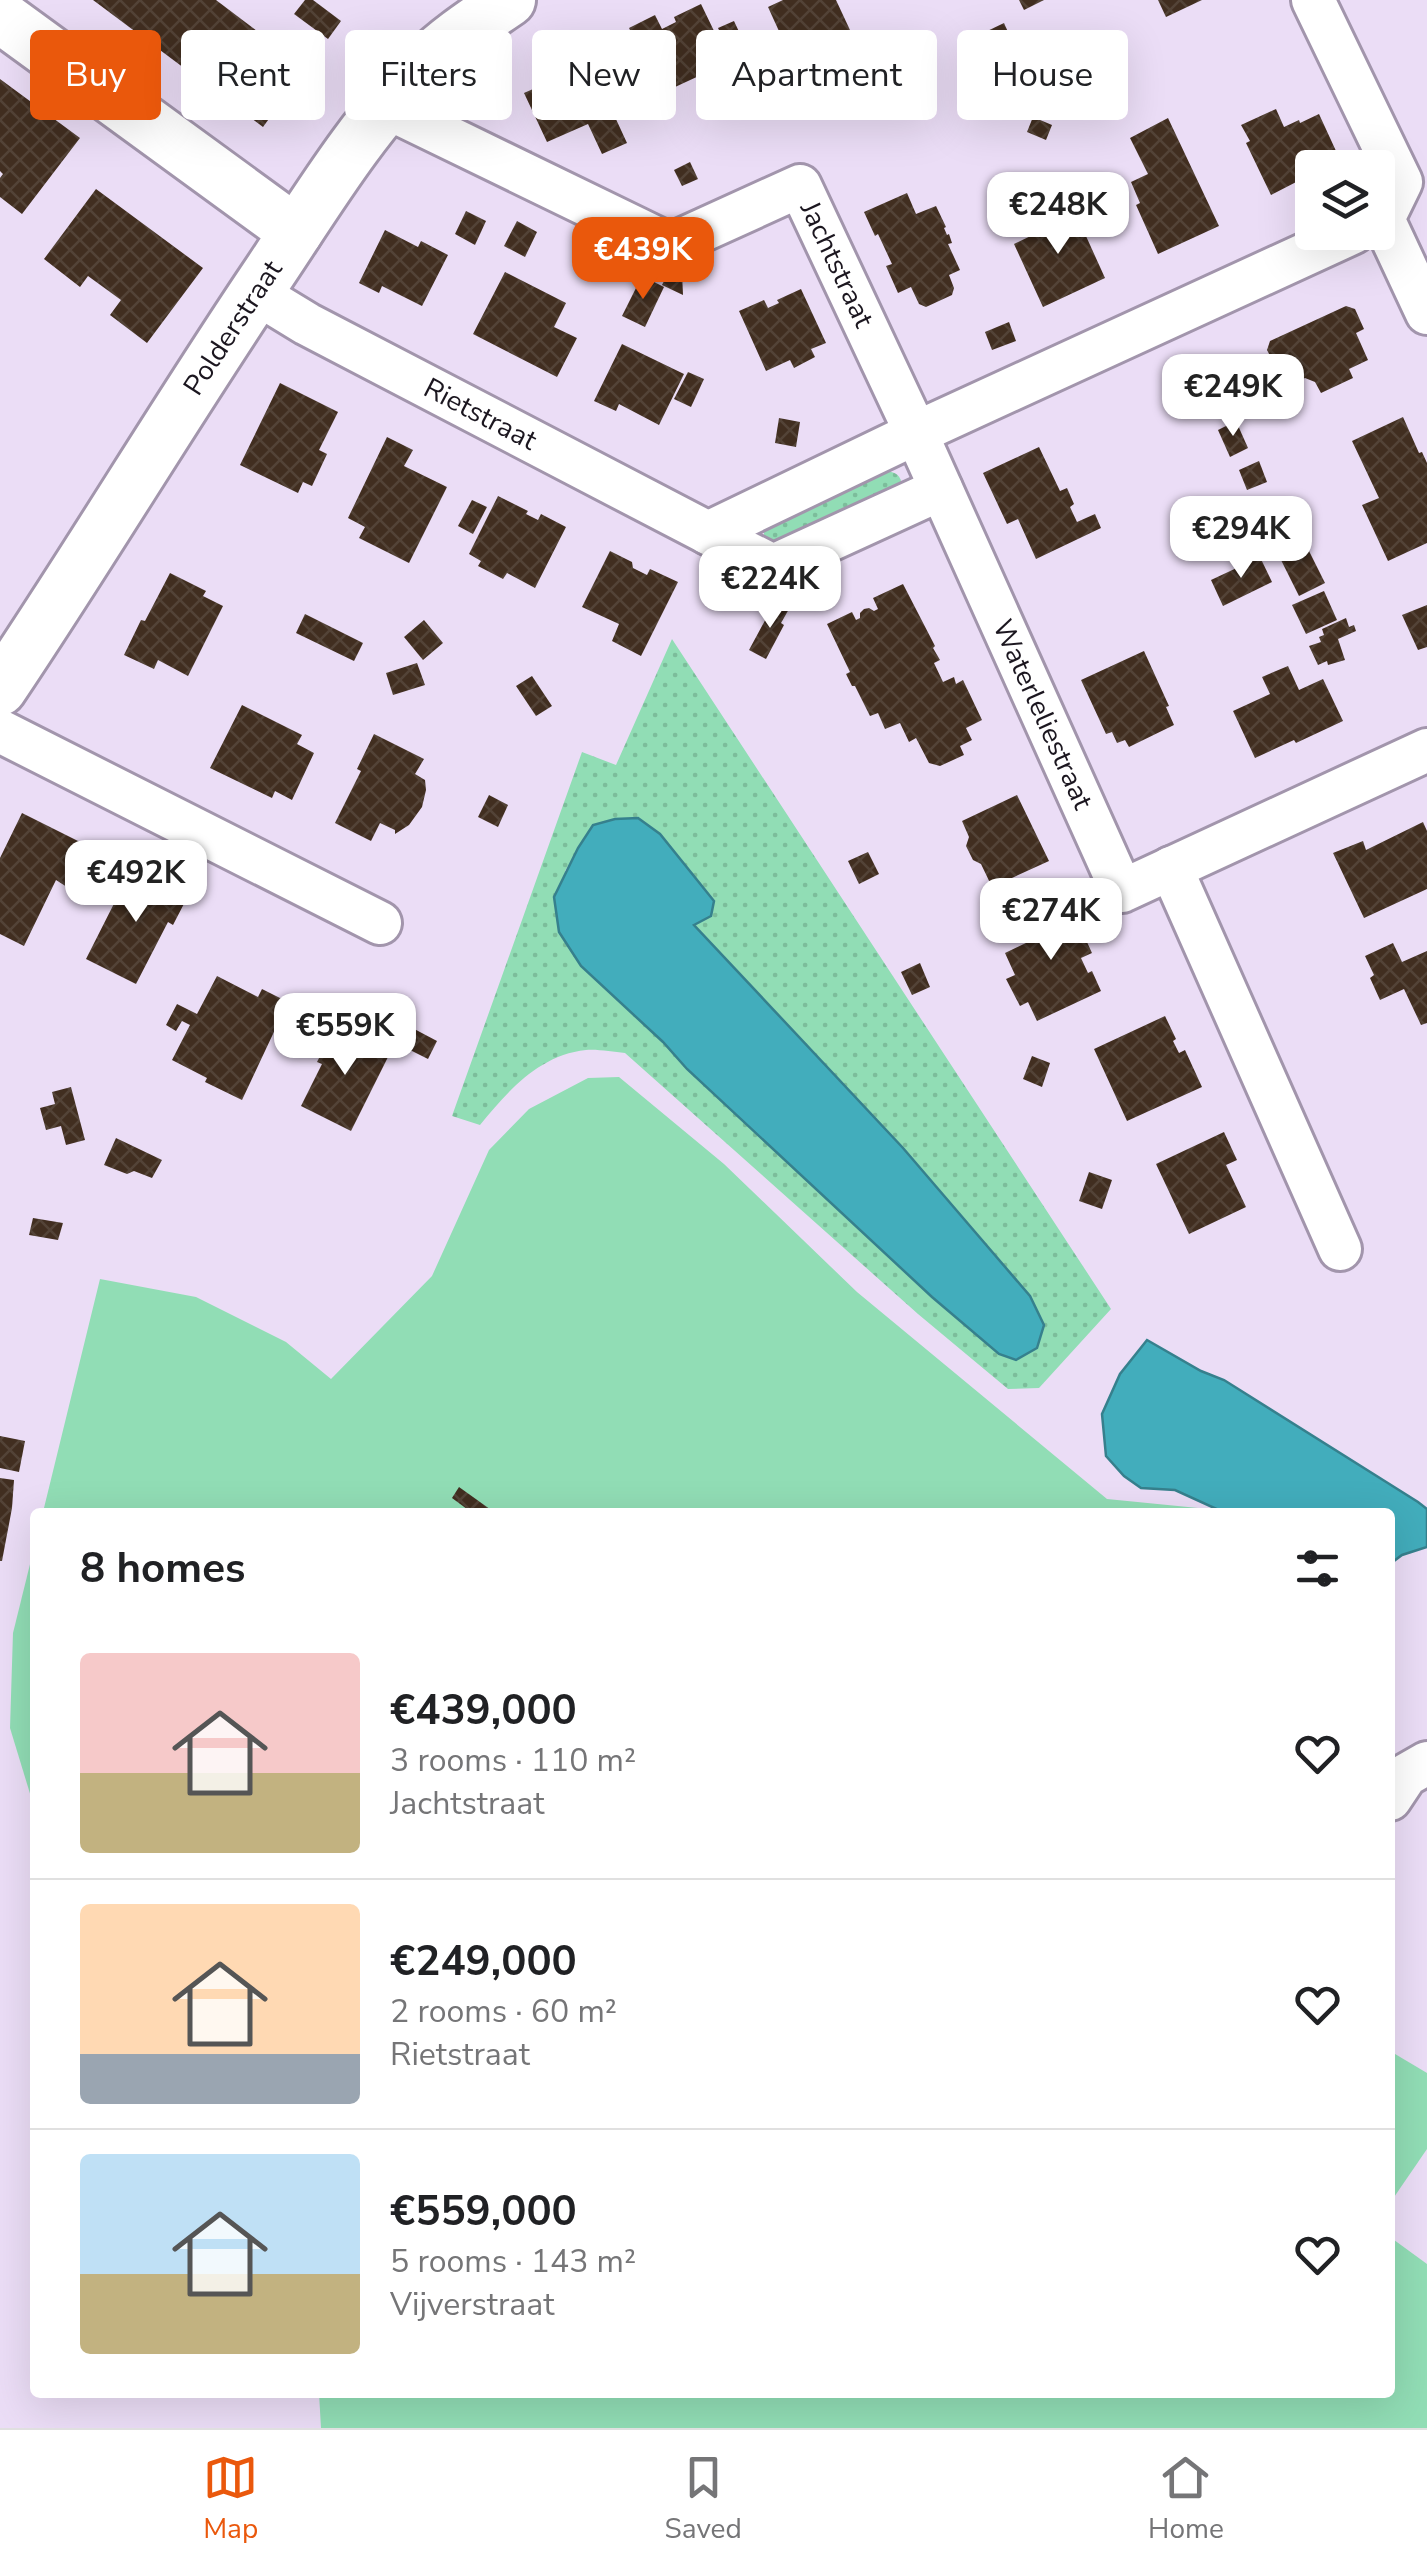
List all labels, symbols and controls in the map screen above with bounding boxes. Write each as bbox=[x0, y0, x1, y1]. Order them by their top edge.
chip: Buy bbox=[30, 30, 161, 120]
chip: Rent bbox=[181, 30, 325, 120]
chip: Filters bbox=[345, 30, 512, 120]
chip: New bbox=[532, 30, 676, 120]
chip: Apartment bbox=[696, 30, 937, 120]
chip: House bbox=[957, 30, 1128, 120]
map controls bbox=[1295, 150, 1395, 250]
button: layers bbox=[1295, 150, 1395, 250]
pin: €248K bbox=[988, 172, 1128, 257]
text: €248K bbox=[1009, 183, 1107, 226]
street label: Jachtstraat bbox=[790, 194, 883, 334]
pin: €439K bbox=[573, 217, 713, 302]
text: €439K bbox=[594, 228, 692, 271]
street label: Polderstraat bbox=[175, 253, 291, 403]
pin: €249K bbox=[1163, 354, 1303, 439]
text: €249K bbox=[1184, 365, 1282, 408]
street label: Rietstraat bbox=[417, 369, 543, 460]
pin: €294K bbox=[1171, 496, 1311, 581]
text: €294K bbox=[1192, 507, 1290, 550]
pin: €224K bbox=[700, 546, 840, 631]
text: €224K bbox=[721, 557, 819, 600]
street label: Waterleliestraat bbox=[983, 614, 1102, 815]
pin: €492K bbox=[66, 840, 206, 925]
text: €492K bbox=[87, 851, 185, 894]
pin: €274K bbox=[981, 878, 1121, 963]
text: €274K bbox=[1002, 889, 1100, 932]
pin: €559K bbox=[275, 993, 415, 1078]
text: €559K bbox=[296, 1004, 394, 1047]
text: 8 homes bbox=[80, 1540, 245, 1597]
icon: filters bbox=[1290, 1541, 1345, 1596]
text: €439,000 bbox=[390, 1682, 577, 1739]
icon: home bbox=[160, 1693, 280, 1813]
icon: heart bbox=[1290, 1726, 1345, 1781]
text: 3 rooms · 110 m² bbox=[390, 1739, 636, 1782]
text: Jachtstraat bbox=[390, 1782, 544, 1825]
text: €249,000 bbox=[390, 1933, 577, 1990]
icon: home bbox=[160, 1944, 280, 2064]
icon: heart bbox=[1290, 1977, 1345, 2032]
text: 2 rooms · 60 m² bbox=[390, 1990, 617, 2033]
text: Rietstraat bbox=[390, 2033, 530, 2076]
text: €559,000 bbox=[390, 2183, 577, 2240]
icon: home bbox=[160, 2194, 280, 2314]
icon: heart bbox=[1290, 2227, 1345, 2282]
text: 5 rooms · 143 m² bbox=[390, 2240, 636, 2283]
text: Vijverstraat bbox=[390, 2283, 554, 2326]
tab: Map bbox=[203, 2450, 258, 2548]
tab: Saved bbox=[664, 2450, 742, 2548]
tab: Home bbox=[1148, 2450, 1224, 2548]

